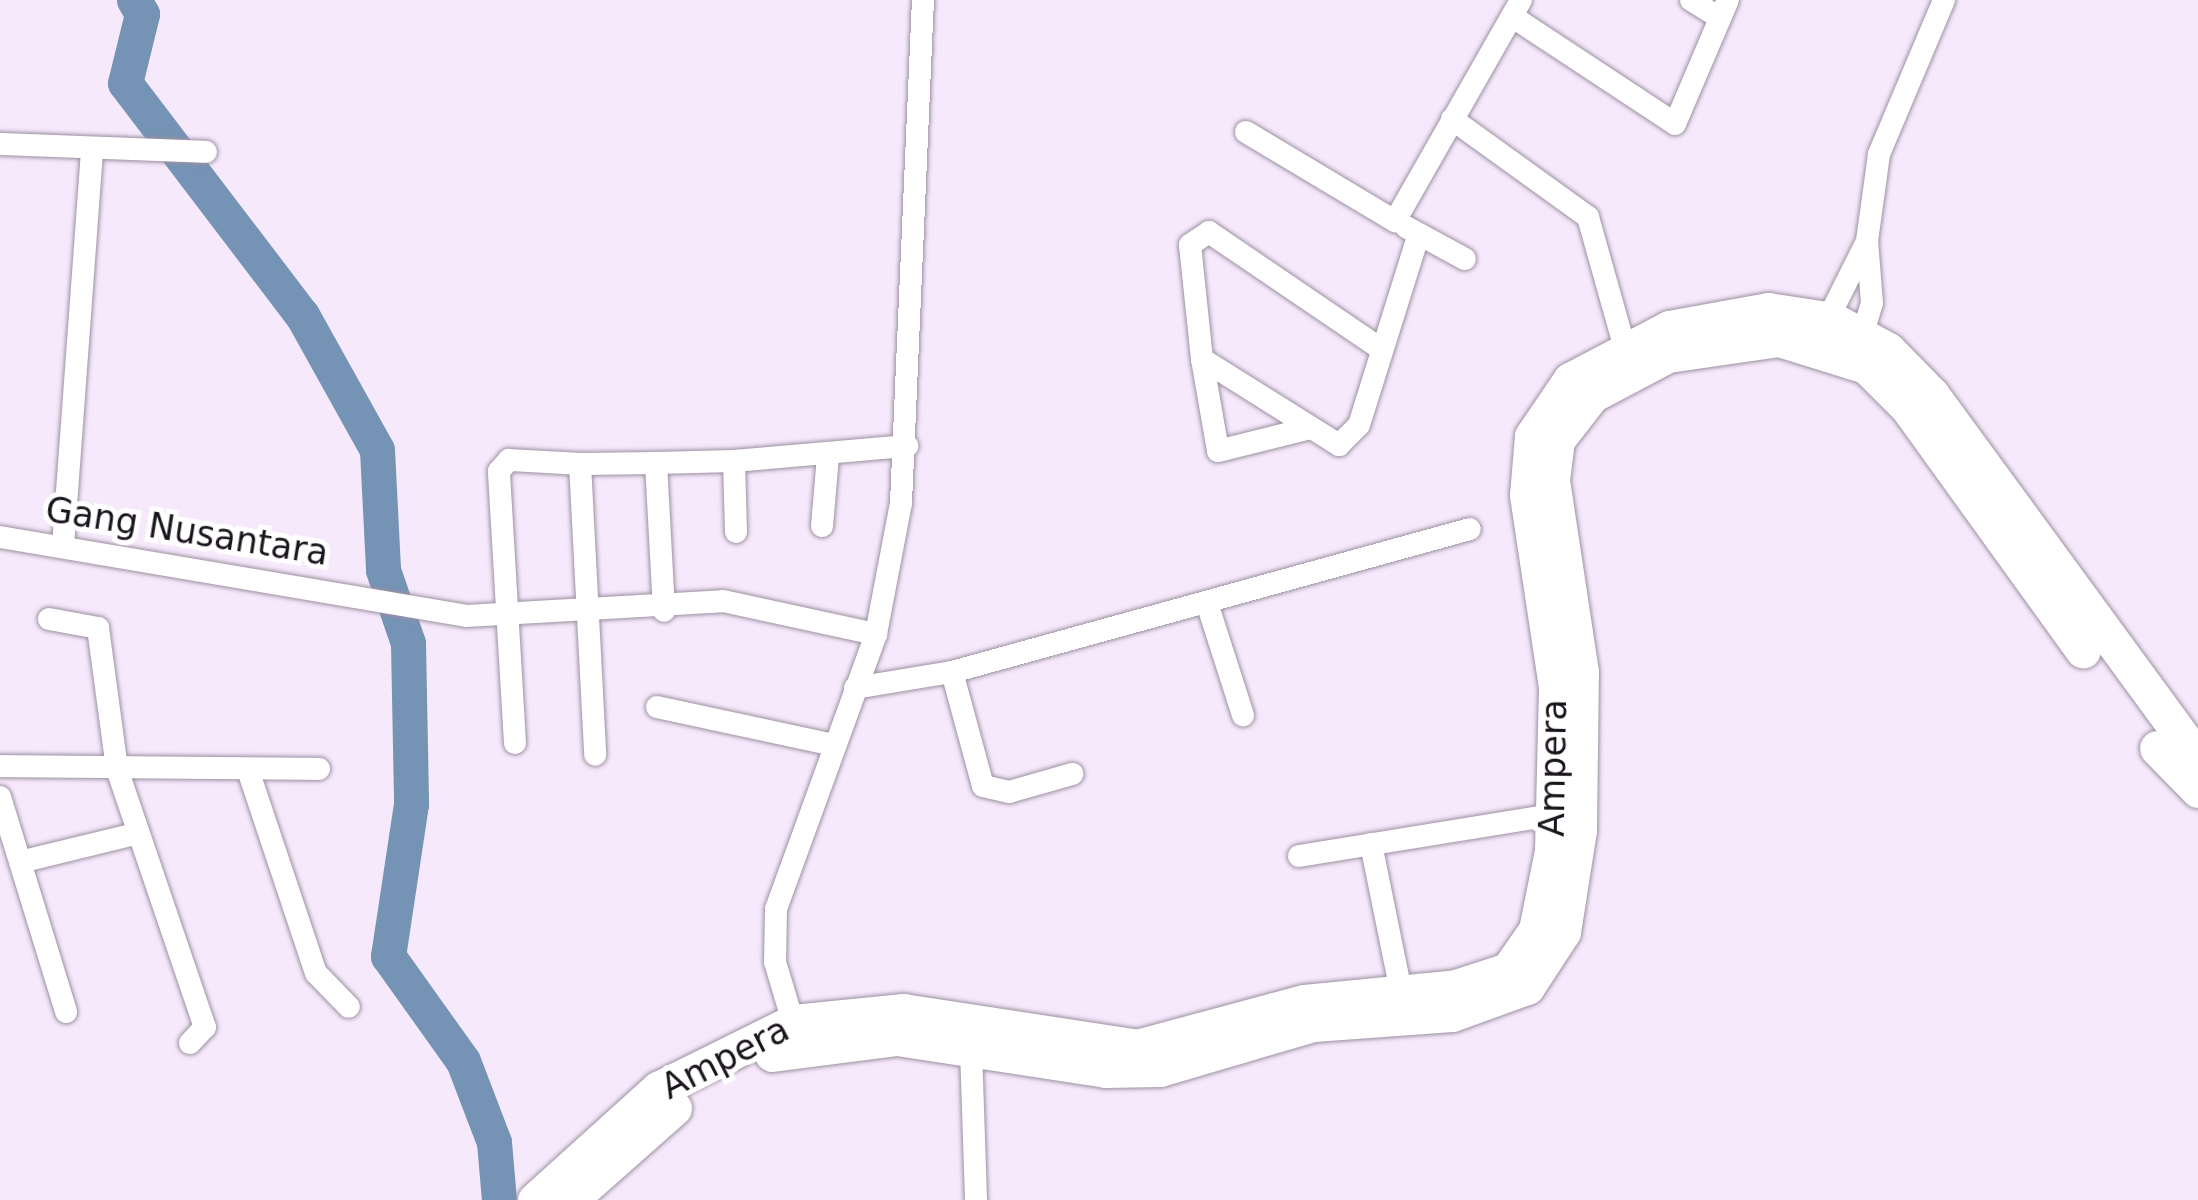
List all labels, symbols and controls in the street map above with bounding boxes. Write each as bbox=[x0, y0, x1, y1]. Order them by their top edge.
street label: Gang Nusantara bbox=[43, 488, 331, 574]
street label: Ampera bbox=[1531, 699, 1575, 837]
street label: Ampera bbox=[654, 1008, 796, 1108]

